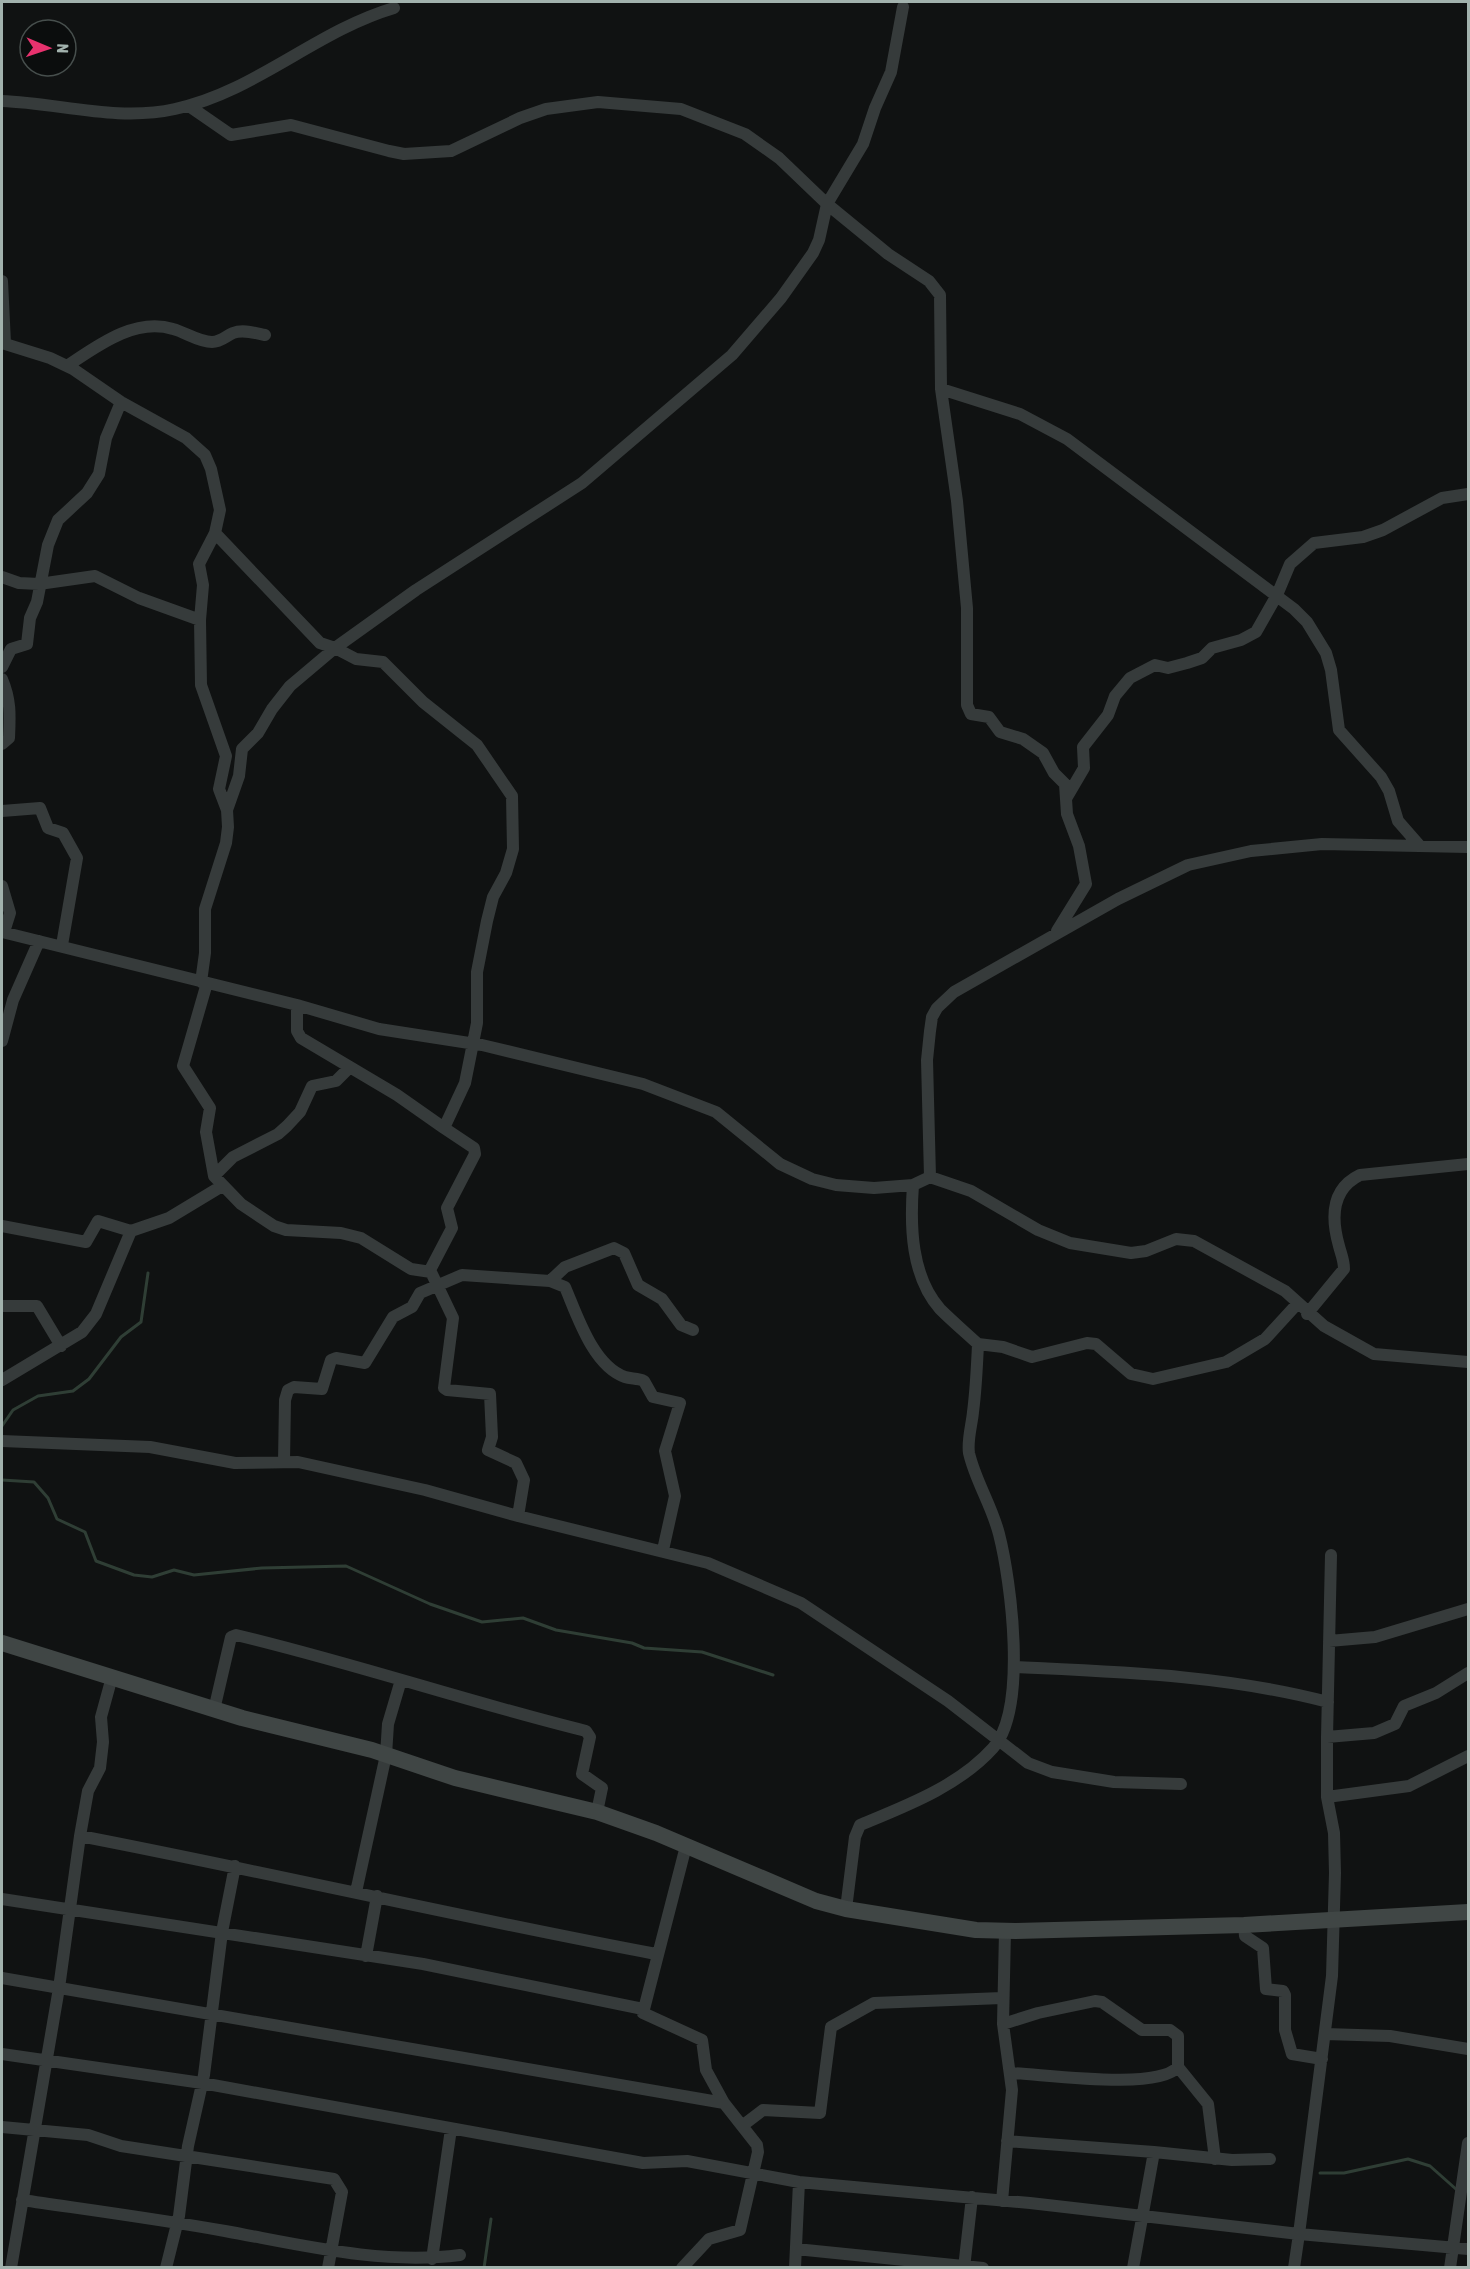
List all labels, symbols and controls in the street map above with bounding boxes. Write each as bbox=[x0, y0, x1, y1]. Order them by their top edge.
north arrow bbox=[18, 18, 78, 78]
text: N bbox=[54, 43, 72, 54]

